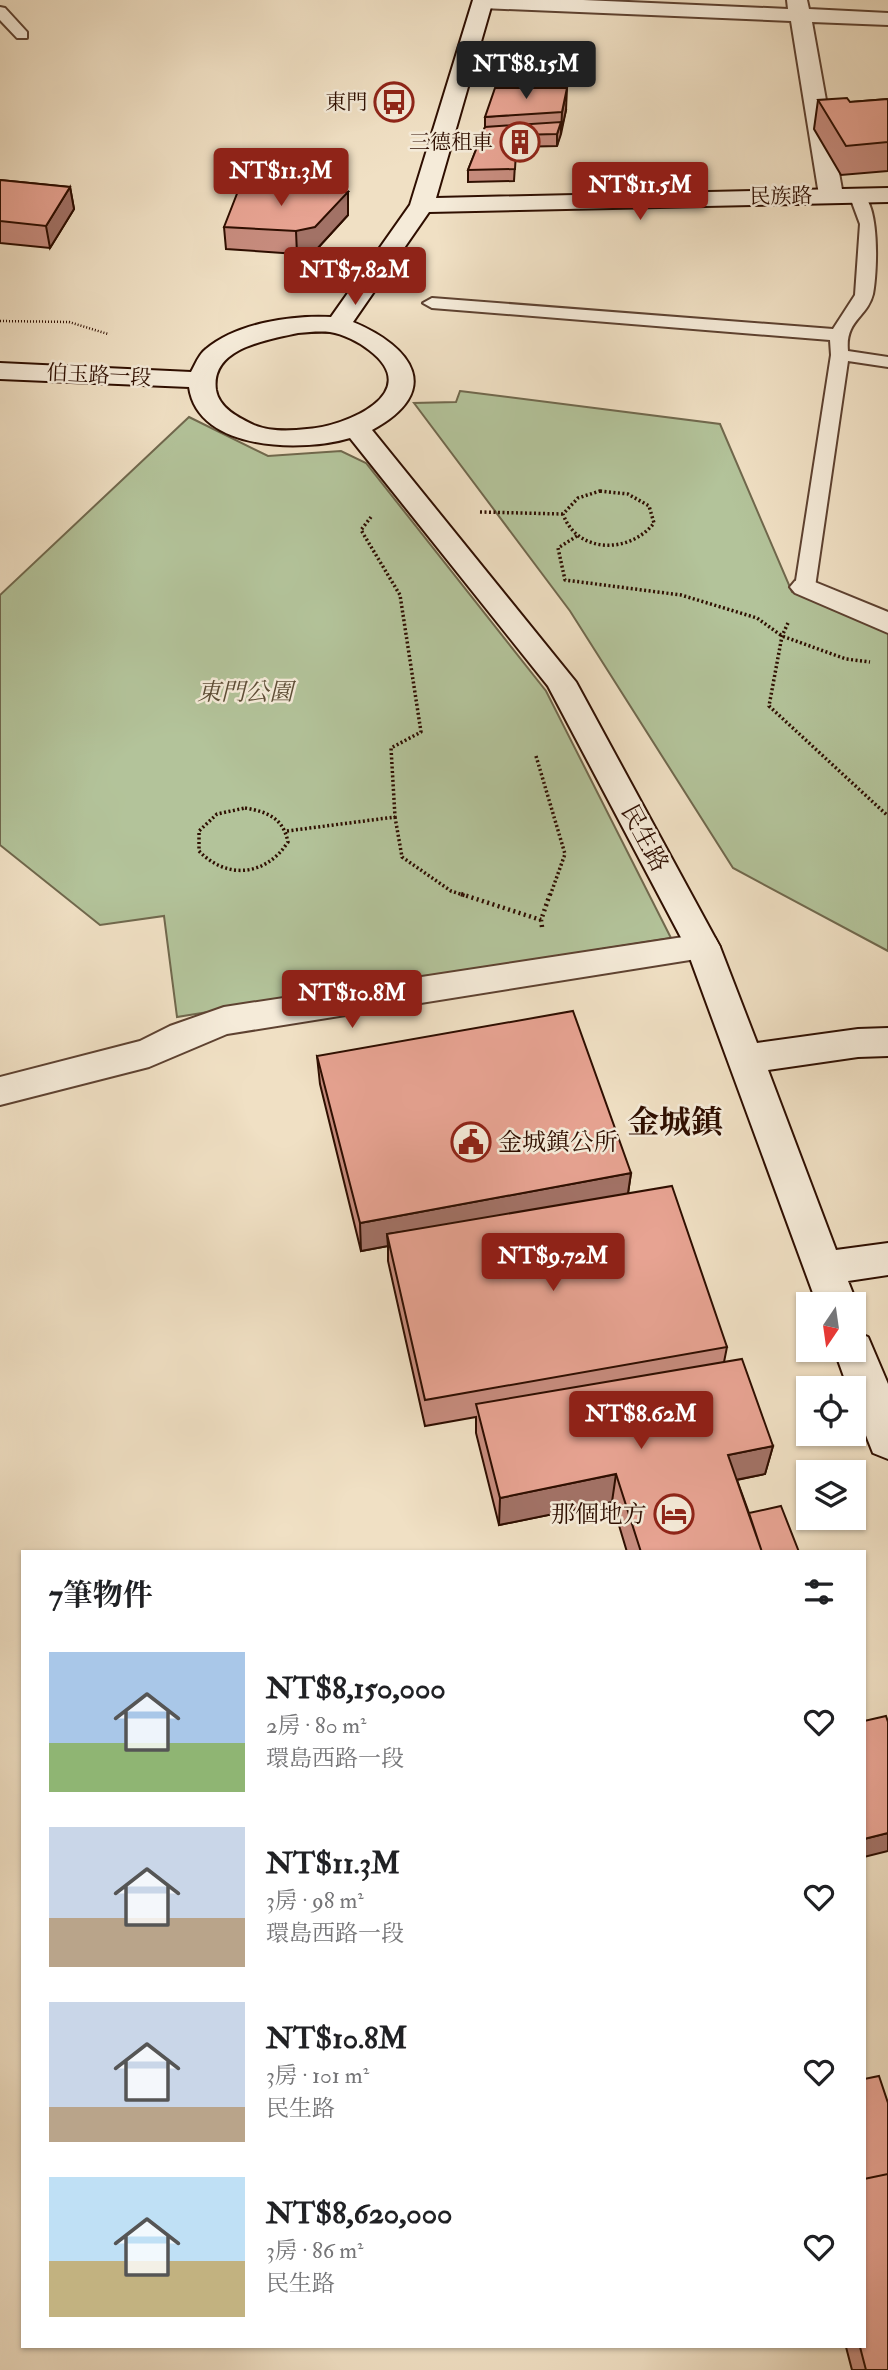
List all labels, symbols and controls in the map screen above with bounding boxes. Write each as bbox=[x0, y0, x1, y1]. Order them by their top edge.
pin: NT$8.15M bbox=[454, 42, 598, 101]
text: NT$8.15M bbox=[473, 49, 579, 78]
bus stop icon: 東門 bbox=[373, 81, 415, 123]
place label: 東門 bbox=[325, 89, 367, 116]
building icon: 三德租車 bbox=[499, 121, 541, 163]
place label: 三德租車 bbox=[409, 129, 493, 156]
pin: NT$11.3M bbox=[209, 148, 353, 208]
text: NT$11.3M bbox=[230, 156, 332, 185]
pin: NT$11.5M bbox=[568, 162, 712, 222]
text: NT$11.5M bbox=[588, 170, 692, 199]
street label: 民族路 bbox=[749, 182, 813, 211]
pin: NT$7.82M bbox=[283, 247, 427, 307]
text: NT$7.82M bbox=[300, 255, 410, 284]
street label: 伯玉路一段 bbox=[46, 359, 152, 392]
park label: 東門公園 bbox=[197, 677, 297, 708]
street label: 民生路 bbox=[614, 799, 675, 877]
pin: NT$10.8M bbox=[280, 970, 424, 1030]
text: NT$10.8M bbox=[298, 978, 406, 1007]
district label: 金城鎮 bbox=[627, 1103, 723, 1143]
public building icon: 金城鎮公所 bbox=[450, 1121, 492, 1163]
place label: 金城鎮公所 bbox=[498, 1127, 618, 1158]
pin: NT$9.72M bbox=[481, 1234, 625, 1293]
text: NT$9.72M bbox=[498, 1241, 608, 1270]
north arrow bbox=[796, 1292, 866, 1362]
map controls bbox=[796, 1292, 866, 1530]
button: locate bbox=[796, 1376, 866, 1446]
pin: NT$8.62M bbox=[569, 1392, 713, 1451]
text: NT$8.62M bbox=[585, 1399, 697, 1428]
button: layers bbox=[796, 1460, 866, 1530]
hotel icon: 那個地方 bbox=[653, 1493, 695, 1535]
place label: 那個地方 bbox=[551, 1499, 647, 1530]
icon: filters bbox=[800, 1573, 838, 1611]
text: 7筆物件 bbox=[49, 1577, 153, 1614]
text: NT$8,150,000 bbox=[266, 1670, 446, 1707]
icon: home bbox=[105, 1680, 189, 1764]
icon: heart bbox=[800, 1703, 838, 1741]
text: 2房 · 80 m² bbox=[266, 1711, 367, 1740]
text: 環島西路一段 bbox=[266, 1744, 404, 1773]
text: NT$11.3M bbox=[266, 1845, 400, 1882]
icon: home bbox=[105, 1855, 189, 1939]
icon: heart bbox=[800, 1878, 838, 1916]
text: 3房 · 98 m² bbox=[266, 1886, 364, 1915]
text: 環島西路一段 bbox=[266, 1919, 404, 1948]
text: NT$10.8M bbox=[266, 2020, 407, 2057]
icon: home bbox=[105, 2030, 189, 2114]
icon: heart bbox=[800, 2053, 838, 2091]
text: 3房 · 101 m² bbox=[266, 2061, 369, 2090]
text: 民生路 bbox=[266, 2094, 335, 2123]
text: NT$8,620,000 bbox=[266, 2195, 452, 2232]
icon: home bbox=[105, 2205, 189, 2289]
icon: heart bbox=[800, 2228, 838, 2266]
text: 3房 · 86 m² bbox=[266, 2236, 364, 2265]
text: 民生路 bbox=[266, 2269, 335, 2298]

